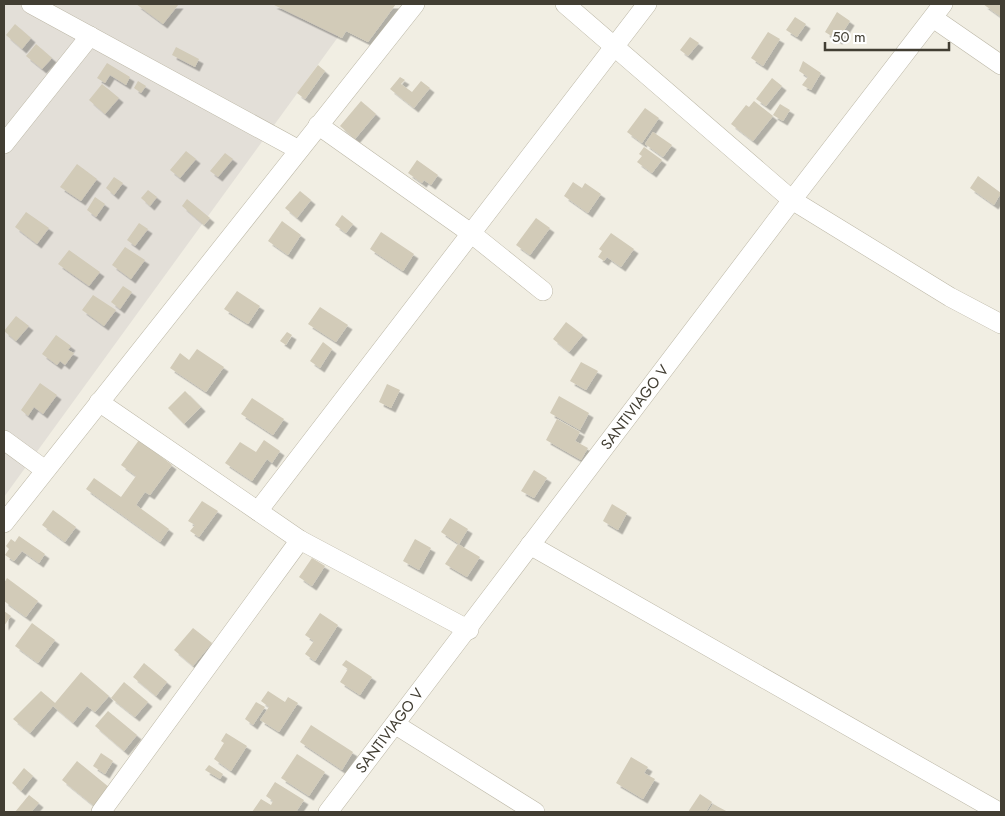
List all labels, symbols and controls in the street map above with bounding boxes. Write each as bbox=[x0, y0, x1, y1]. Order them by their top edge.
scale bar bbox=[825, 20, 949, 52]
text: 50 m bbox=[832, 26, 866, 48]
street label: SANTIVIAGO V bbox=[596, 360, 674, 454]
street label: SANTIVIAGO V bbox=[350, 684, 429, 778]

